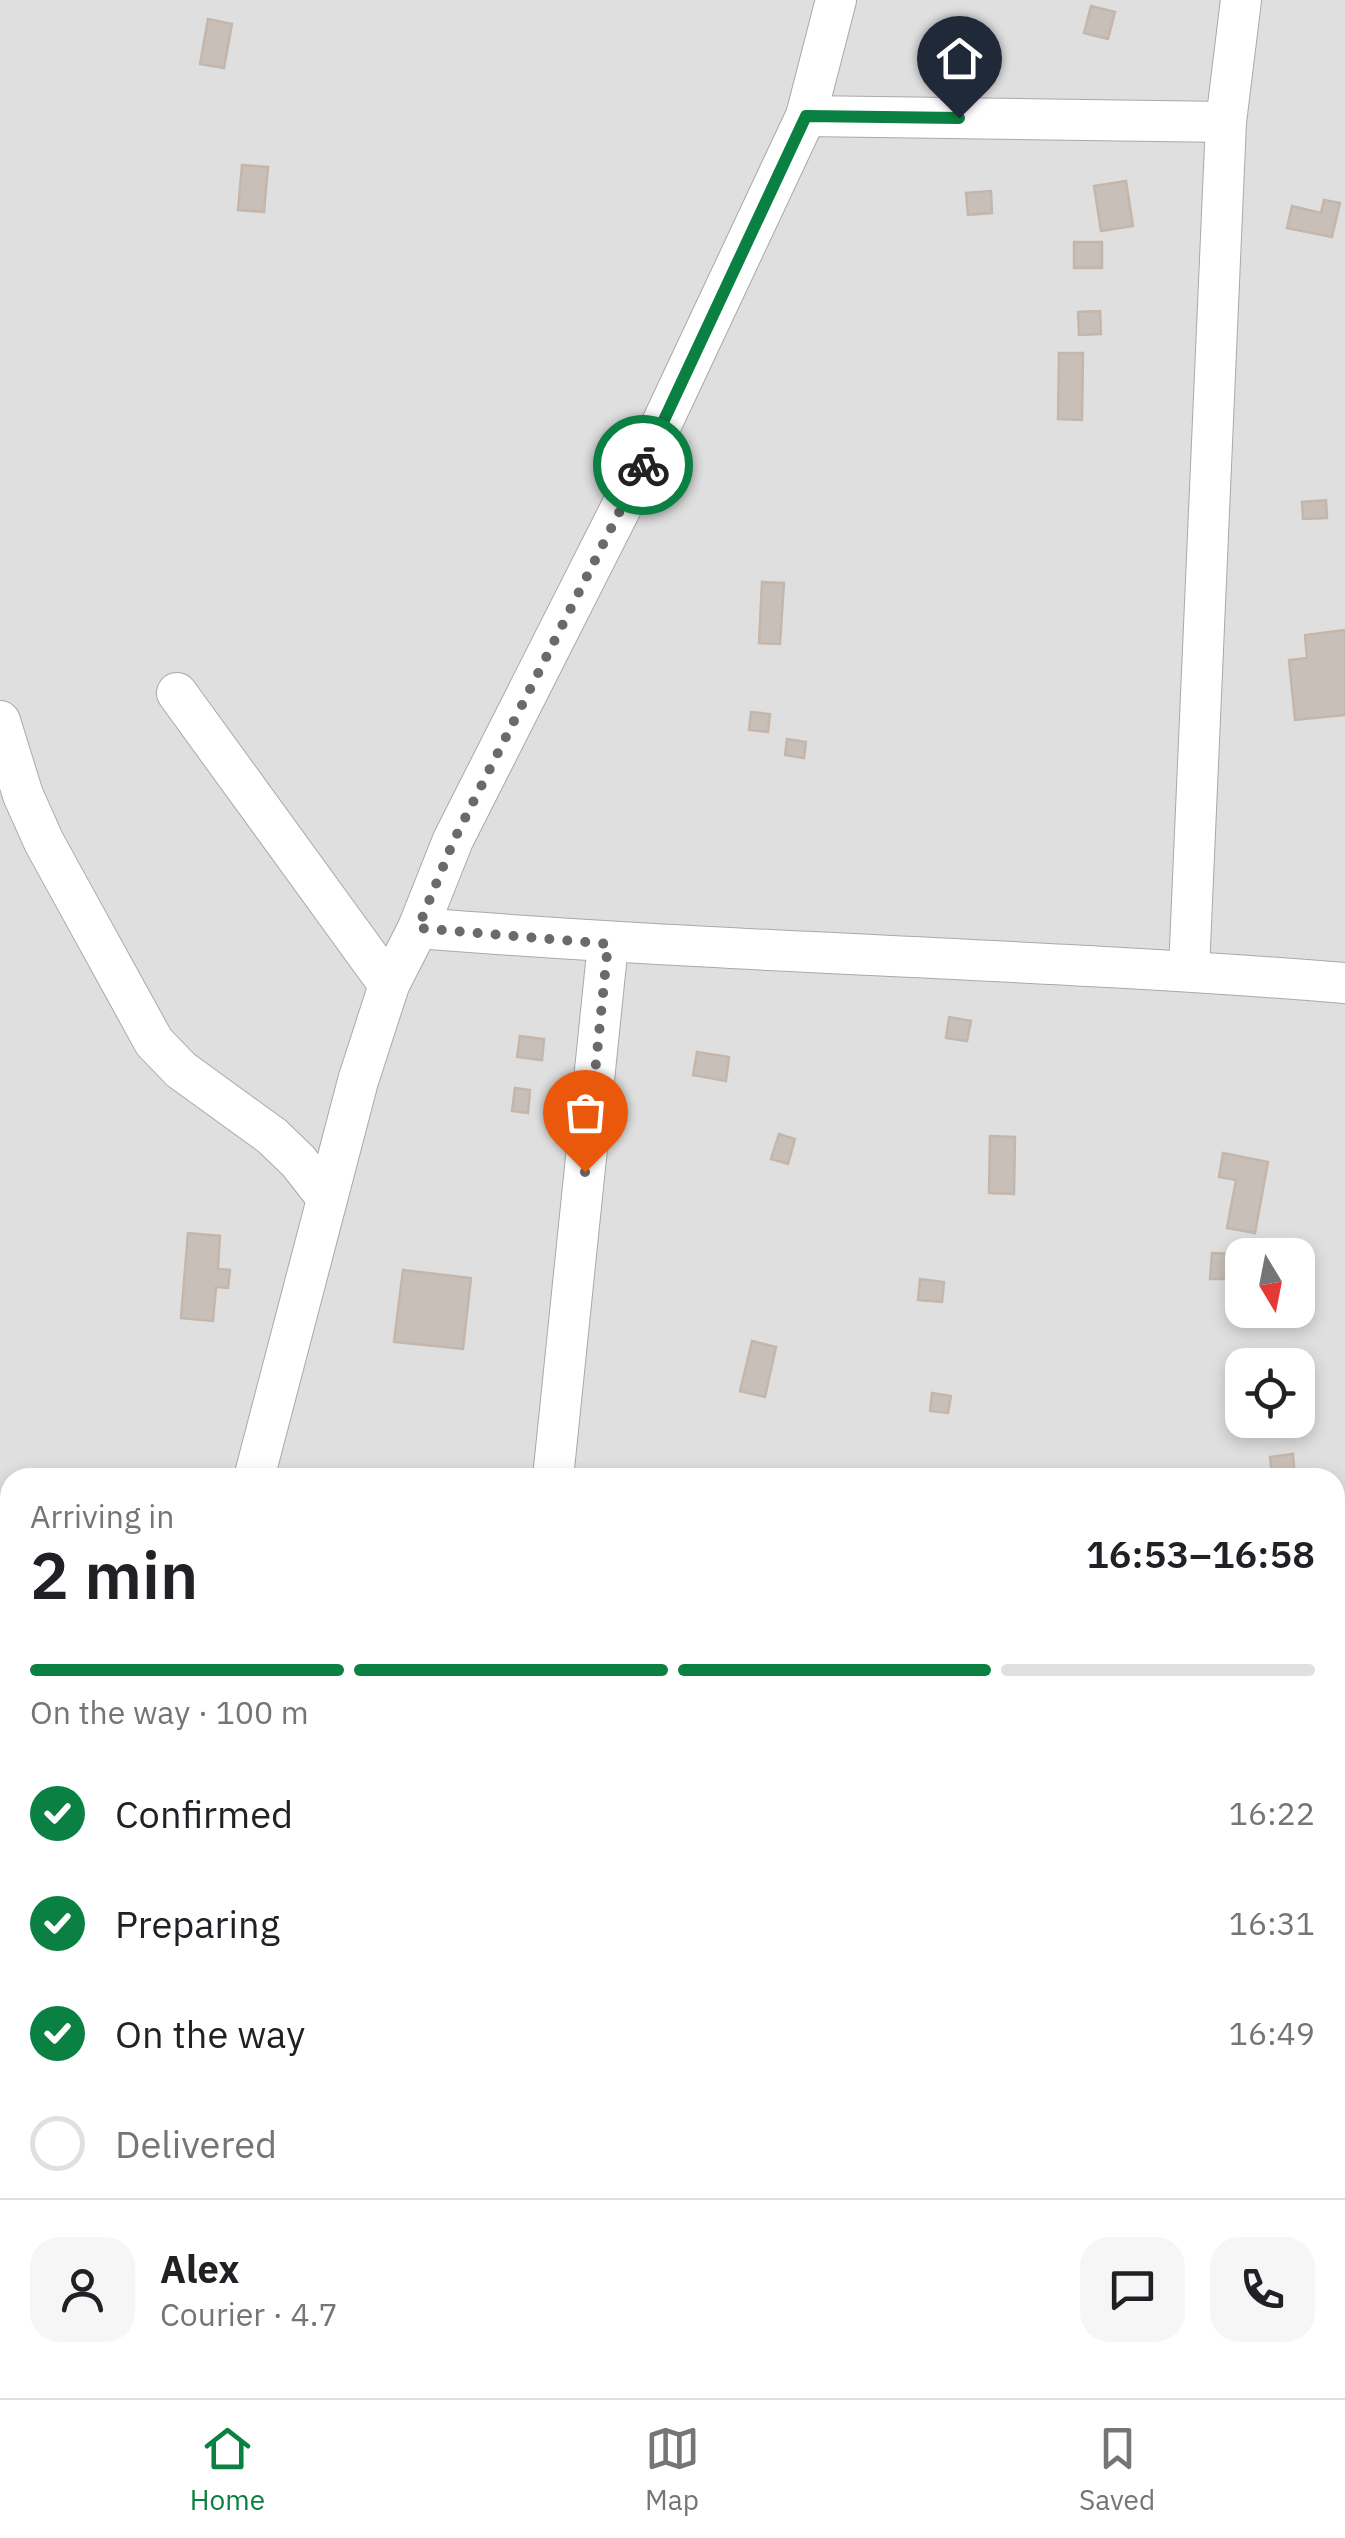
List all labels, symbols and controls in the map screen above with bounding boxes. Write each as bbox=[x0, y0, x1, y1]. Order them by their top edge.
pin bbox=[917, 16, 1002, 119]
icon: home bbox=[932, 31, 987, 86]
courier bbox=[593, 415, 693, 515]
icon: bike bbox=[616, 438, 671, 493]
pin bbox=[543, 1070, 628, 1173]
icon: bag bbox=[558, 1085, 613, 1140]
north arrow bbox=[1225, 1238, 1315, 1328]
map controls bbox=[1225, 1238, 1315, 1438]
button: locate bbox=[1225, 1348, 1315, 1438]
text: Arriving in bbox=[30, 1495, 175, 1537]
text: 16:53–16:58 bbox=[1086, 1529, 1315, 1578]
text: 2 min bbox=[30, 1532, 198, 1617]
text: On the way · 100 m bbox=[30, 1691, 309, 1733]
icon: check bbox=[30, 1786, 85, 1841]
text: Confirmed bbox=[115, 1789, 293, 1838]
text: 16:22 bbox=[1229, 1792, 1315, 1834]
icon: check bbox=[30, 1896, 85, 1951]
text: Preparing bbox=[115, 1899, 280, 1948]
text: 16:31 bbox=[1229, 1902, 1315, 1944]
icon: check bbox=[30, 2006, 85, 2061]
text: On the way bbox=[115, 2009, 305, 2058]
text: 16:49 bbox=[1229, 2012, 1315, 2054]
text: Delivered bbox=[115, 2119, 277, 2168]
button: person bbox=[30, 2237, 135, 2342]
button: chat bbox=[1080, 2237, 1185, 2342]
button: phone bbox=[1210, 2237, 1315, 2342]
text: Alex bbox=[160, 2244, 240, 2293]
text: Courier · 4.7 bbox=[160, 2293, 338, 2335]
tab: Home bbox=[190, 2421, 265, 2518]
tab: Map bbox=[645, 2421, 700, 2518]
tab: Saved bbox=[1079, 2421, 1155, 2518]

